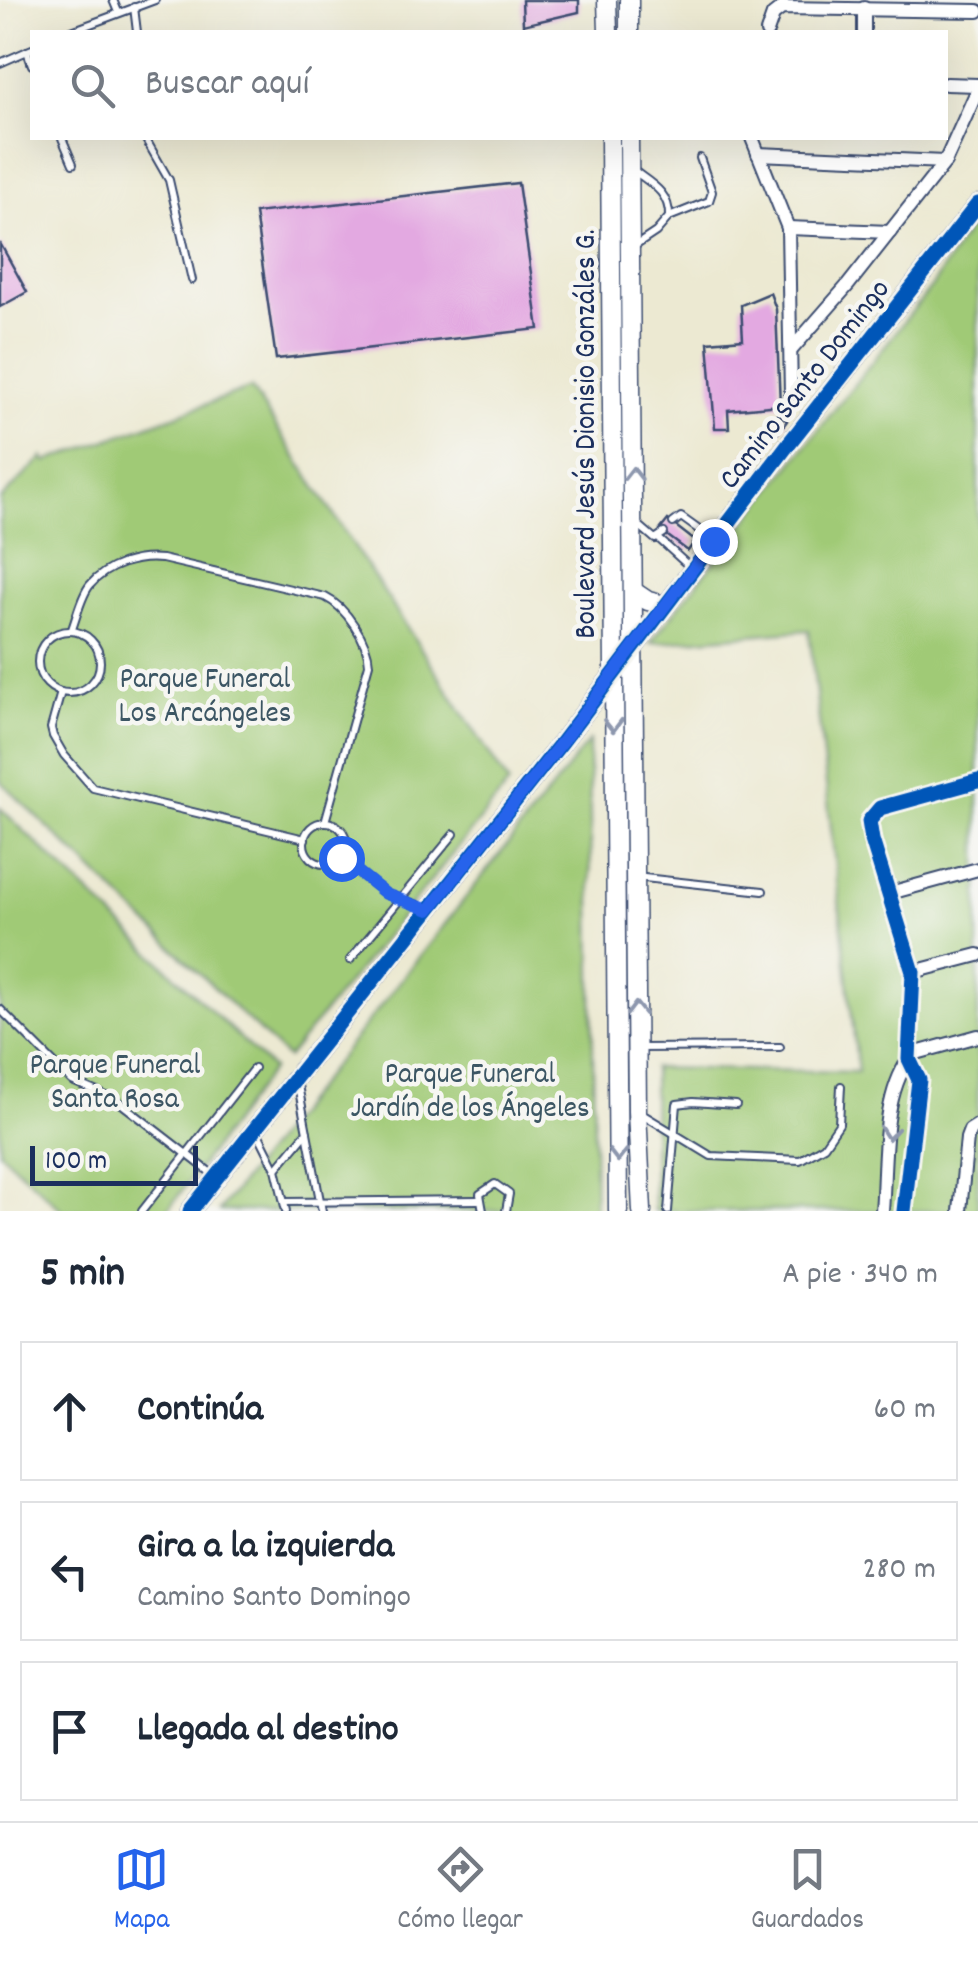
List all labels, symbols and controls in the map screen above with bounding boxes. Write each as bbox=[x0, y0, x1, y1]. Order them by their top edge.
search box bbox=[30, 30, 948, 140]
icon: search bbox=[65, 58, 120, 113]
text: Buscar aquí bbox=[145, 58, 309, 113]
street label: Boulevard Jesús Dionisio Gonzáles G. bbox=[567, 229, 610, 639]
street label: Camino Santo Domingo bbox=[711, 271, 903, 500]
one-way arrow bbox=[622, 465, 643, 481]
route end bbox=[692, 519, 738, 565]
park label: Parque Funeral Los Arcángeles bbox=[119, 660, 291, 737]
one-way arrow bbox=[603, 717, 624, 733]
route start bbox=[319, 836, 365, 882]
one-way arrow bbox=[626, 1000, 647, 1016]
park label: Parque Funeral Santa Rosa bbox=[30, 1046, 200, 1123]
park label: Parque Funeral Jardín de los Ángeles bbox=[350, 1055, 590, 1132]
one-way arrow bbox=[878, 1125, 900, 1141]
scale bar bbox=[30, 1141, 198, 1186]
text: 100 m bbox=[45, 1143, 107, 1183]
one-way arrow bbox=[607, 1148, 629, 1163]
text: 5 min bbox=[40, 1246, 125, 1306]
text: A pie · 340 m bbox=[782, 1253, 938, 1299]
icon: ahead bbox=[42, 1384, 97, 1439]
text: Continúa bbox=[137, 1384, 263, 1439]
text: 60 m bbox=[874, 1388, 936, 1434]
text: Gira a la izquierda bbox=[137, 1521, 394, 1576]
icon: left bbox=[42, 1544, 97, 1599]
text: 280 m bbox=[862, 1548, 936, 1594]
text: Camino Santo Domingo bbox=[137, 1576, 411, 1622]
icon: arrive bbox=[42, 1704, 97, 1759]
text: Llegada al destino bbox=[137, 1704, 399, 1759]
tab: Mapa bbox=[114, 1842, 169, 1942]
tab: Cómo llegar bbox=[397, 1842, 523, 1942]
tab: Guardados bbox=[751, 1842, 864, 1942]

